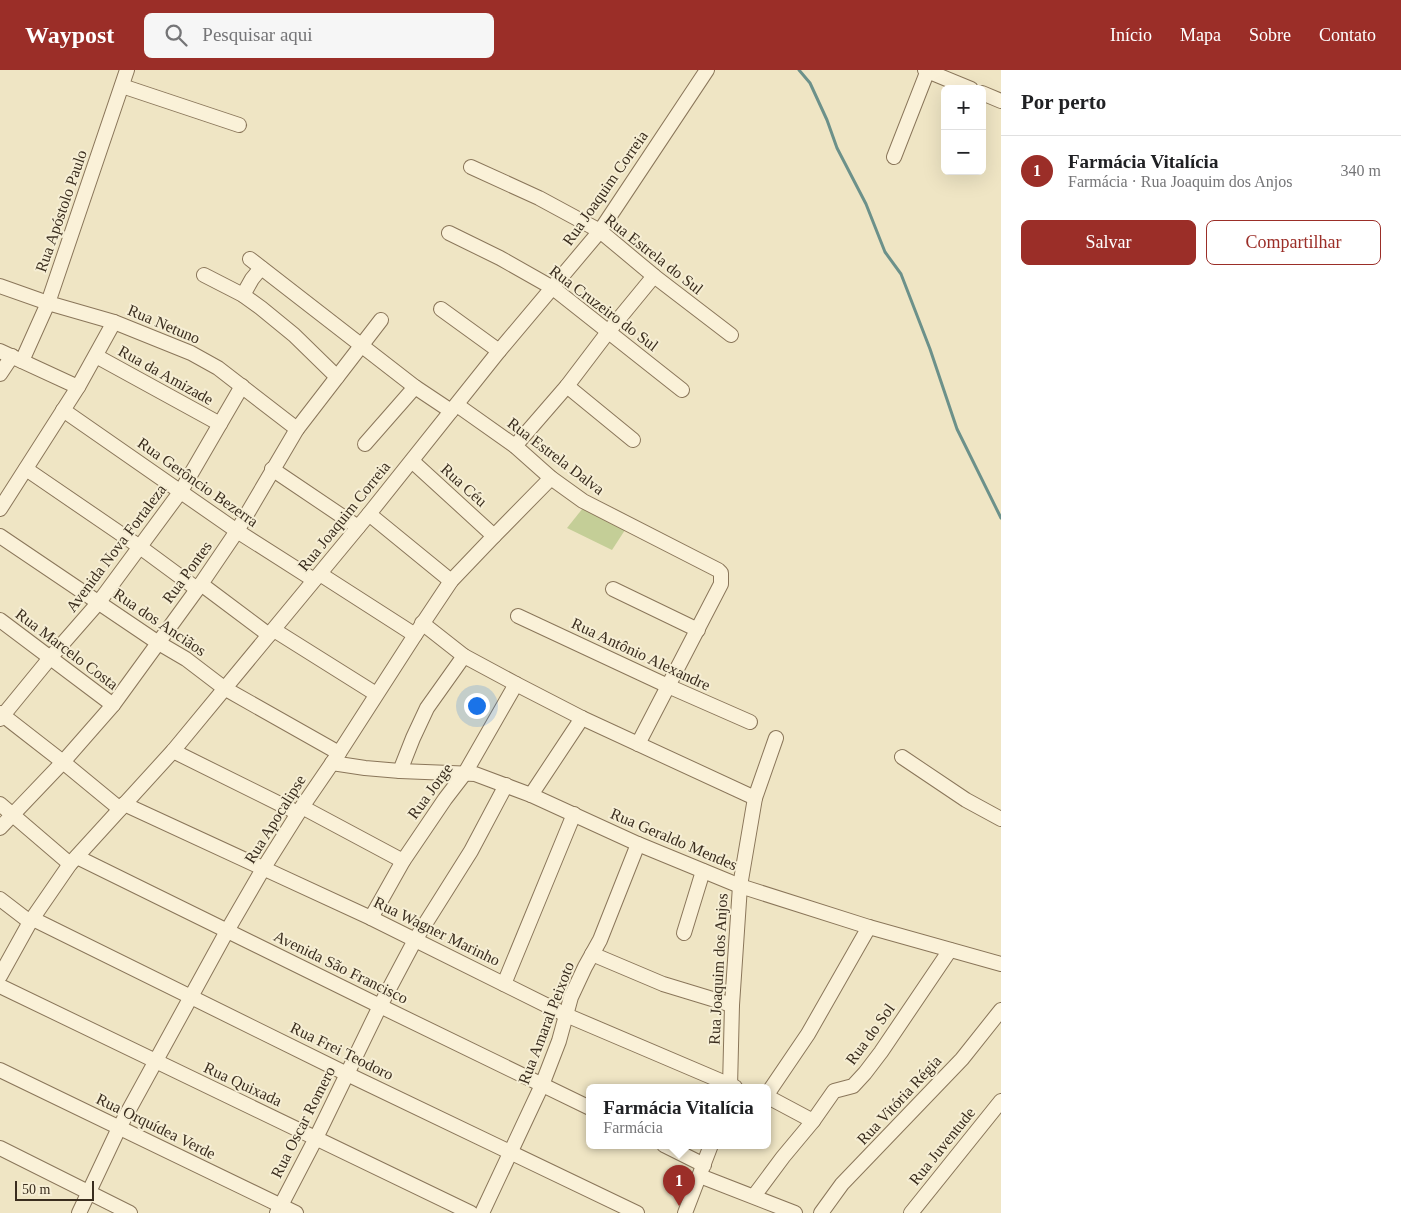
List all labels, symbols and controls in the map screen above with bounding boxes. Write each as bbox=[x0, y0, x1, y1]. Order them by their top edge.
search box bbox=[144, 13, 494, 58]
icon: search bbox=[162, 21, 190, 49]
text: Waypost bbox=[25, 22, 114, 48]
text: Pesquisar aqui bbox=[202, 24, 313, 45]
text: Início bbox=[1110, 25, 1152, 45]
text: Mapa bbox=[1180, 25, 1221, 45]
text: Sobre bbox=[1249, 25, 1291, 45]
text: Contato bbox=[1319, 25, 1376, 45]
map controls bbox=[941, 85, 986, 175]
button: + bbox=[941, 85, 986, 130]
text: Por perto bbox=[1021, 90, 1106, 114]
street label: Rua Joaquim Correia bbox=[559, 127, 652, 249]
button: − bbox=[941, 130, 986, 175]
street label: Rua Apóstolo Paulo bbox=[32, 148, 91, 275]
text: Farmácia Vitalícia bbox=[1068, 151, 1218, 172]
text: 1 bbox=[1033, 162, 1041, 179]
text: 340 m bbox=[1341, 162, 1381, 179]
text: Farmácia · Rua Joaquim dos Anjos bbox=[1068, 173, 1292, 190]
street label: Rua Estrela do Sul bbox=[602, 211, 707, 298]
button: Salvar bbox=[1021, 220, 1196, 265]
button: Compartilhar bbox=[1206, 220, 1381, 265]
street label: Rua Cruzeiro do Sul bbox=[547, 262, 662, 355]
street label: Rua Netuno bbox=[125, 301, 203, 347]
street label: Rua da Amizade bbox=[116, 342, 216, 408]
street label: Rua Estrela Dalva bbox=[504, 414, 608, 498]
street label: Rua Gerôncio Bezerra bbox=[135, 434, 261, 530]
street label: Rua Joaquim Correia bbox=[295, 458, 394, 575]
street label: Rua Céu bbox=[438, 460, 490, 510]
street label: Avenida Nova Fortaleza bbox=[63, 481, 169, 615]
street label: Rua Pontes bbox=[159, 538, 215, 606]
street label: Rua dos Anciãos bbox=[111, 585, 209, 659]
street label: Rua Marcelo Costa bbox=[13, 605, 121, 693]
street label: Rua Antônio Alexandre bbox=[569, 614, 713, 694]
your location bbox=[464, 693, 490, 719]
street label: Rua Jorge bbox=[404, 760, 457, 823]
street label: Rua Apocalipse bbox=[241, 772, 310, 867]
street label: Rua Geraldo Mendes bbox=[608, 805, 740, 873]
street label: Rua Wagner Marinho bbox=[371, 893, 503, 970]
street label: Rua Joaquim dos Anjos bbox=[706, 893, 731, 1045]
street label: Avenida São Francisco bbox=[271, 927, 411, 1007]
street label: Rua Amaral Peixoto bbox=[515, 959, 577, 1087]
street label: Rua do Sol bbox=[842, 1000, 898, 1068]
street label: Rua Frei Teodoro bbox=[288, 1019, 396, 1083]
street label: Rua Vitória Régia bbox=[854, 1052, 945, 1149]
street label: Rua Quixada bbox=[201, 1059, 285, 1109]
street label: Rua Oscar Romero bbox=[268, 1064, 338, 1180]
popup bbox=[586, 1084, 771, 1149]
street label: Rua Orquídea Verde bbox=[93, 1090, 218, 1163]
text: Farmácia Vitalícia bbox=[603, 1097, 754, 1118]
street label: Rua Juventude bbox=[906, 1104, 978, 1188]
text: Farmácia bbox=[603, 1119, 663, 1136]
pin: 1 bbox=[663, 1165, 695, 1206]
scale bar bbox=[15, 1178, 94, 1201]
text: 50 m bbox=[22, 1182, 50, 1197]

